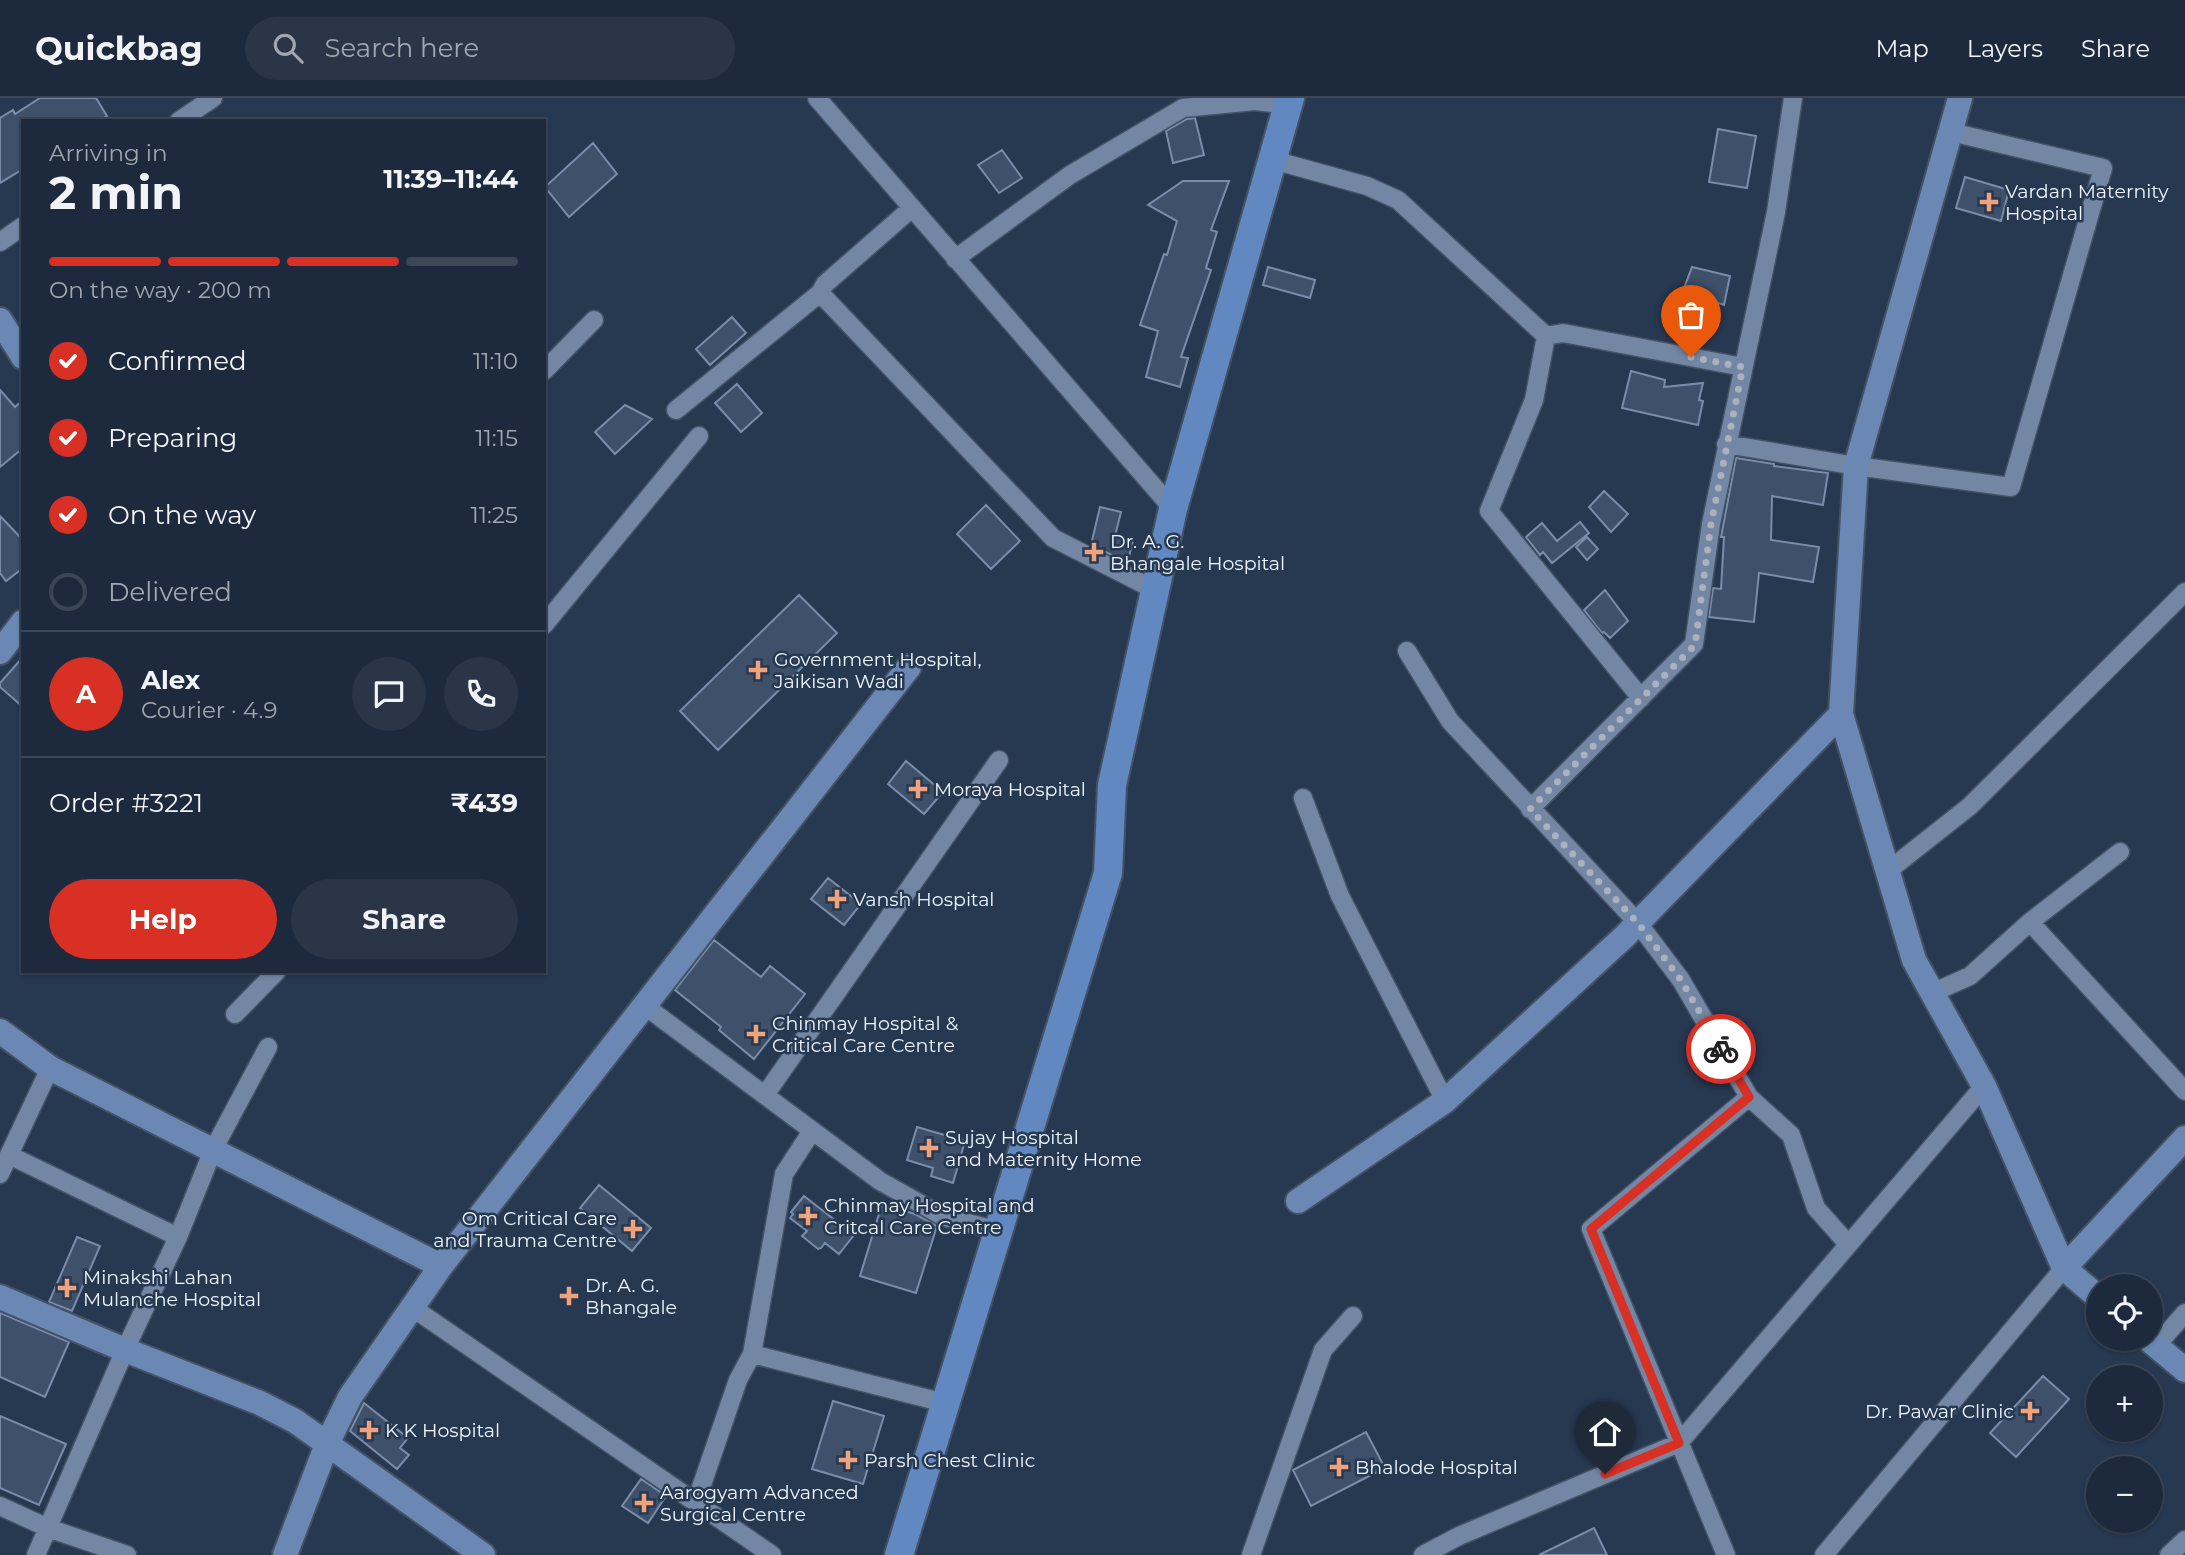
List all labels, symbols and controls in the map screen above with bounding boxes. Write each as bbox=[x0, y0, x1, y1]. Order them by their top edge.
search box bbox=[245, 17, 735, 80]
text: Quickbag bbox=[35, 28, 203, 68]
icon: search bbox=[269, 29, 307, 67]
text: Search here bbox=[325, 32, 479, 64]
text: Map bbox=[1875, 34, 1929, 63]
text: Layers bbox=[1967, 34, 2043, 63]
text: Share bbox=[2081, 34, 2150, 63]
text: Arriving in bbox=[49, 139, 168, 167]
text: 11:39–11:44 bbox=[383, 163, 518, 195]
text: 2 min bbox=[49, 164, 183, 221]
place label: Vardan Maternity Hospital bbox=[2005, 180, 2169, 225]
marker: Vardan Maternity Hospital bbox=[1979, 192, 1999, 212]
text: On the way · 200 m bbox=[49, 276, 272, 304]
pin bbox=[1661, 285, 1721, 357]
icon: bag bbox=[1672, 296, 1710, 334]
icon: check bbox=[49, 342, 87, 380]
text: Confirmed bbox=[108, 345, 247, 377]
text: 11:10 bbox=[473, 347, 518, 375]
icon: check bbox=[49, 419, 87, 457]
text: Preparing bbox=[108, 422, 237, 454]
text: 11:15 bbox=[475, 424, 518, 452]
icon: check bbox=[49, 496, 87, 534]
text: On the way bbox=[108, 499, 256, 531]
text: 11:25 bbox=[470, 501, 518, 529]
place label: Dr. A. G. Bhangale Hospital bbox=[1110, 530, 1285, 575]
marker: Dr. A. G. Bhangale Hospital bbox=[1084, 542, 1104, 562]
text: Delivered bbox=[108, 576, 232, 608]
place label: Government Hospital, Jaikisan Wadi bbox=[773, 648, 981, 693]
button: chat bbox=[352, 657, 426, 731]
button: phone bbox=[444, 657, 518, 731]
marker: Government Hospital, Jaikisan Wadi bbox=[748, 660, 768, 680]
text: Alex bbox=[141, 664, 200, 696]
text: A bbox=[76, 678, 96, 710]
text: Courier · 4.9 bbox=[141, 696, 277, 724]
place label: Moraya Hospital bbox=[934, 778, 1086, 801]
marker: Moraya Hospital bbox=[908, 779, 928, 799]
text: Order #3221 bbox=[49, 787, 203, 819]
text: ₹439 bbox=[451, 787, 518, 819]
button: Help bbox=[49, 879, 277, 959]
button: Share bbox=[291, 879, 518, 959]
place label: Vansh Hospital bbox=[853, 888, 994, 911]
marker: Vansh Hospital bbox=[827, 889, 847, 909]
place label: Chinmay Hospital & Critical Care Centre bbox=[772, 1012, 959, 1057]
courier bbox=[1686, 1014, 1756, 1084]
marker: Chinmay Hospital & Critical Care Centre bbox=[746, 1024, 766, 1044]
icon: bike bbox=[1702, 1030, 1740, 1068]
place label: Sujay Hospital and Maternity Home bbox=[945, 1126, 1142, 1171]
marker: Sujay Hospital and Maternity Home bbox=[919, 1138, 939, 1158]
place label: Chinmay Hospital and Critcal Care Centre bbox=[824, 1194, 1035, 1239]
marker: Chinmay Hospital and Critcal Care Centre bbox=[798, 1206, 818, 1226]
place label: Om Critical Care and Trauma Centre bbox=[433, 1207, 617, 1252]
marker: Om Critical Care and Trauma Centre bbox=[623, 1219, 643, 1239]
place label: Minakshi Lahan Mulanche Hospital bbox=[83, 1266, 261, 1311]
place label: Dr. A. G. Bhangale bbox=[585, 1274, 677, 1319]
map controls bbox=[2086, 1274, 2163, 1533]
button: locate bbox=[2086, 1274, 2163, 1351]
marker: Minakshi Lahan Mulanche Hospital bbox=[57, 1278, 77, 1298]
marker: Dr. A. G. Bhangale bbox=[559, 1286, 579, 1306]
button: + bbox=[2086, 1365, 2163, 1442]
place label: Dr. Pawar Clinic bbox=[1865, 1400, 2014, 1423]
marker: Dr. Pawar Clinic bbox=[2020, 1401, 2040, 1421]
pin bbox=[1575, 1402, 1635, 1474]
icon: home bbox=[1586, 1413, 1624, 1451]
place label: K K Hospital bbox=[385, 1419, 500, 1442]
marker: K K Hospital bbox=[359, 1420, 379, 1440]
place label: Parsh Chest Clinic bbox=[864, 1449, 1035, 1472]
marker: Parsh Chest Clinic bbox=[838, 1450, 858, 1470]
place label: Bhalode Hospital bbox=[1355, 1456, 1518, 1479]
button: − bbox=[2086, 1456, 2163, 1533]
marker: Bhalode Hospital bbox=[1329, 1457, 1349, 1477]
place label: Aarogyam Advanced Surgical Centre bbox=[660, 1481, 859, 1526]
marker: Aarogyam Advanced Surgical Centre bbox=[634, 1493, 654, 1513]

